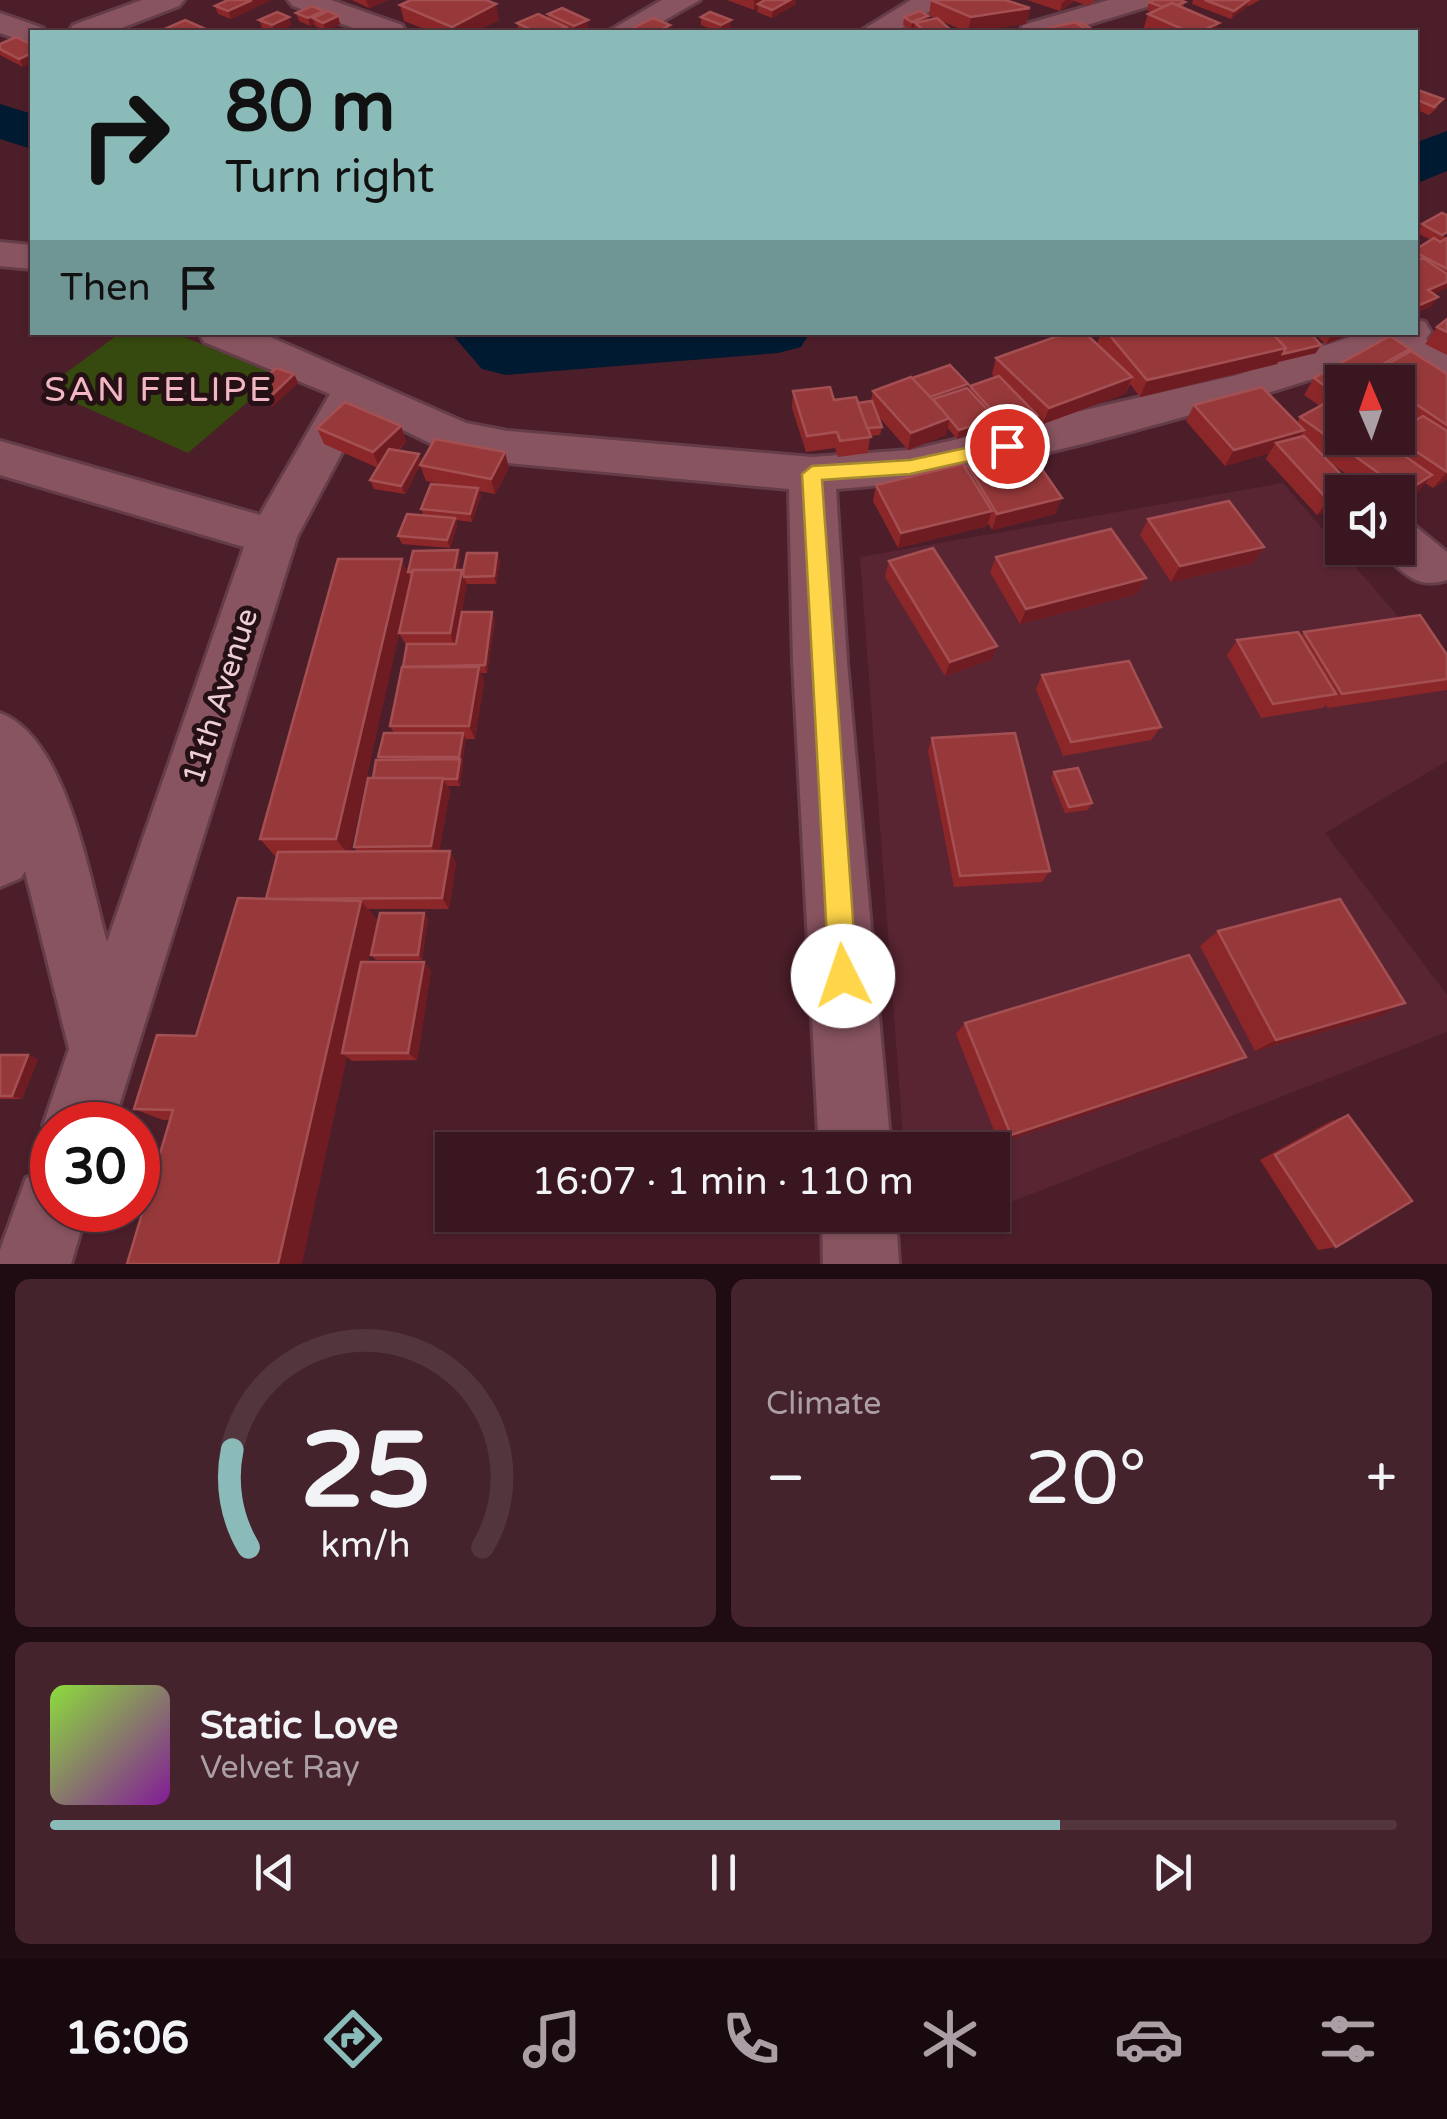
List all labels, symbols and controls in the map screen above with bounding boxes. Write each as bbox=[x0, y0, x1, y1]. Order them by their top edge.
text: 80 m bbox=[225, 66, 395, 150]
icon: right bbox=[60, 70, 190, 200]
text: Turn right bbox=[225, 151, 434, 205]
icon: arrive bbox=[171, 260, 226, 315]
text: Then bbox=[60, 265, 151, 311]
north arrow bbox=[1325, 365, 1415, 455]
map controls bbox=[1325, 365, 1415, 565]
district label: SAN FELIPE bbox=[44, 369, 274, 411]
pin bbox=[965, 404, 1050, 489]
icon: arrive bbox=[980, 419, 1035, 474]
button: sound bbox=[1325, 475, 1415, 565]
street label: 11th Avenue bbox=[175, 604, 266, 789]
position arrow bbox=[791, 924, 895, 1028]
speed limit sign: 30 bbox=[30, 1102, 160, 1232]
text: 16:07 · 1 min · 110 m bbox=[531, 1159, 914, 1205]
text: Climate bbox=[766, 1385, 881, 1423]
text: 25 bbox=[300, 1410, 431, 1535]
text: 20° bbox=[1024, 1434, 1147, 1524]
text: − bbox=[766, 1446, 805, 1512]
text: + bbox=[1366, 1446, 1397, 1512]
text: km/h bbox=[321, 1524, 410, 1567]
text: Static Love bbox=[200, 1703, 398, 1749]
text: Velvet Ray bbox=[200, 1749, 360, 1787]
icon: previous bbox=[247, 1845, 302, 1900]
icon: pause bbox=[696, 1845, 751, 1900]
icon: next bbox=[1145, 1845, 1200, 1900]
icon: directions bbox=[318, 2004, 388, 2074]
icon: music bbox=[517, 2004, 587, 2074]
icon: phone bbox=[716, 2004, 786, 2074]
icon: climate bbox=[915, 2004, 985, 2074]
icon: car bbox=[1114, 2004, 1184, 2074]
icon: filters bbox=[1313, 2004, 1383, 2074]
text: 16:06 bbox=[64, 2012, 189, 2066]

